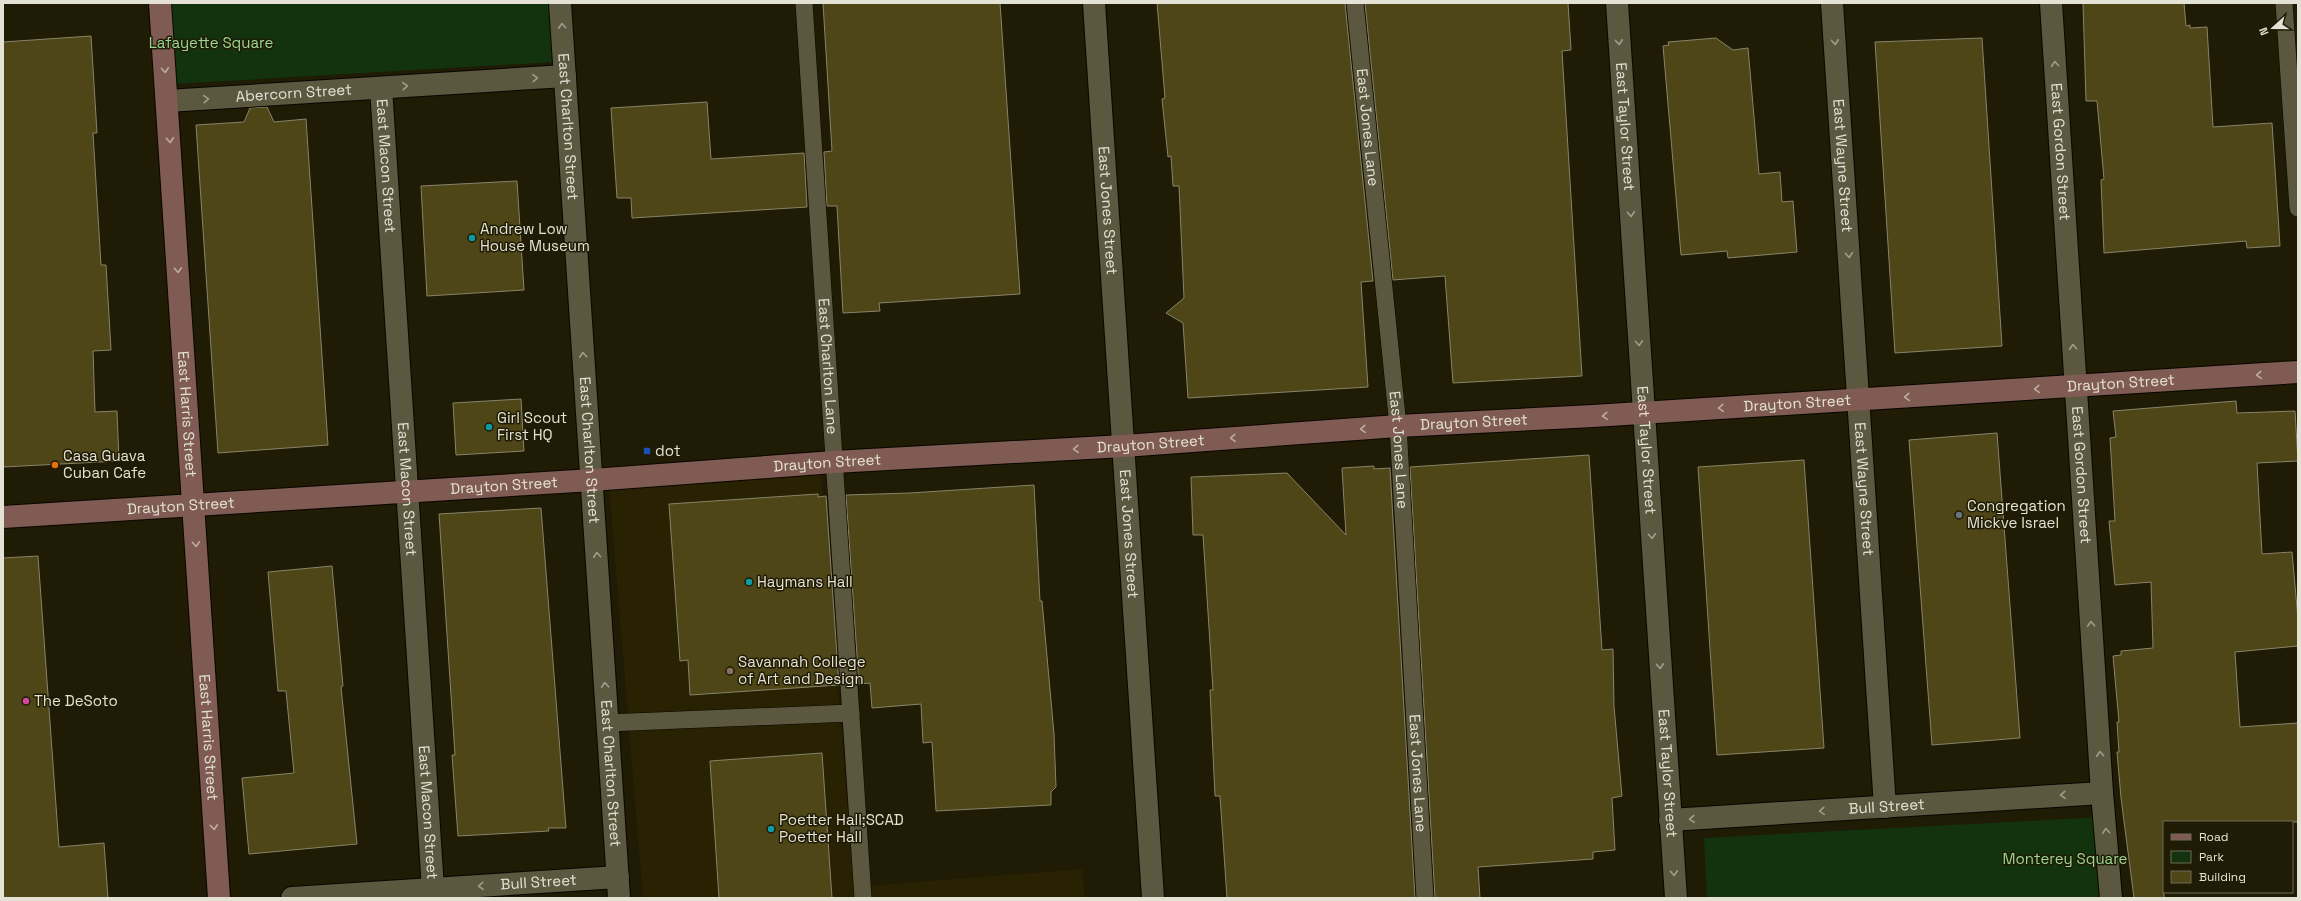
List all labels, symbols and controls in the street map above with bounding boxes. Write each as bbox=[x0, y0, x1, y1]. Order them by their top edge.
north arrow bbox=[2253, 8, 2293, 48]
one-way arrow bbox=[557, 23, 566, 29]
text: N bbox=[2256, 26, 2272, 38]
park label: Lafayette Square bbox=[149, 33, 273, 52]
one-way arrow bbox=[1615, 39, 1624, 45]
one-way arrow bbox=[1830, 39, 1839, 45]
street label: East Charlton Street bbox=[554, 53, 583, 201]
one-way arrow bbox=[2050, 61, 2059, 67]
street label: East Taylor Street bbox=[1612, 62, 1639, 192]
one-way arrow bbox=[160, 67, 169, 73]
street label: East Jones Lane bbox=[1353, 68, 1384, 187]
one-way arrow bbox=[532, 74, 538, 83]
street label: Abercorn Street bbox=[235, 79, 352, 106]
one-way arrow bbox=[402, 82, 409, 91]
street label: East Gordon Street bbox=[2047, 82, 2075, 221]
one-way arrow bbox=[203, 94, 209, 103]
street label: East Macon Street bbox=[373, 98, 400, 233]
street label: East Wayne Street bbox=[1829, 98, 1857, 233]
one-way arrow bbox=[165, 137, 174, 143]
street label: East Jones Street bbox=[1094, 145, 1122, 276]
one-way arrow bbox=[1626, 211, 1635, 217]
place label: Andrew Low House Museum bbox=[480, 219, 590, 255]
marker: Andrew Low House Museum bbox=[467, 233, 477, 243]
one-way arrow bbox=[1844, 252, 1853, 258]
one-way arrow bbox=[174, 267, 183, 273]
street label: East Charlton Lane bbox=[814, 298, 842, 435]
one-way arrow bbox=[1635, 340, 1644, 346]
one-way arrow bbox=[2069, 344, 2078, 350]
street label: East Harris Street bbox=[174, 350, 201, 478]
one-way arrow bbox=[579, 352, 588, 358]
street label: Drayton Street bbox=[2066, 370, 2175, 395]
one-way arrow bbox=[2256, 370, 2262, 379]
street label: East Charlton Street bbox=[576, 376, 604, 524]
one-way arrow bbox=[2034, 384, 2040, 393]
street label: East Taylor Street bbox=[1633, 385, 1661, 515]
street label: East Jones Lane bbox=[1385, 390, 1413, 509]
street label: Drayton Street bbox=[1743, 390, 1852, 416]
one-way arrow bbox=[1904, 392, 1910, 401]
one-way arrow bbox=[1718, 404, 1724, 413]
street label: East Gordon Street bbox=[2068, 406, 2096, 545]
place label: Girl Scout First HQ bbox=[497, 408, 567, 444]
street label: Drayton Street bbox=[1420, 409, 1528, 434]
one-way arrow bbox=[1602, 411, 1608, 420]
street label: East Wayne Street bbox=[1851, 421, 1878, 556]
street label: East Macon Street bbox=[394, 422, 421, 557]
marker: Girl Scout First HQ bbox=[484, 422, 494, 432]
one-way arrow bbox=[1360, 424, 1366, 433]
street label: Drayton Street bbox=[1096, 430, 1205, 456]
one-way arrow bbox=[1230, 434, 1236, 443]
place label: dot bbox=[655, 441, 681, 460]
one-way arrow bbox=[1073, 444, 1079, 453]
place label: Casa Guava Cuban Cafe bbox=[63, 446, 146, 482]
marker: dot bbox=[642, 446, 652, 456]
street label: Drayton Street bbox=[773, 449, 882, 475]
marker: Casa Guava Cuban Cafe bbox=[50, 460, 60, 470]
street label: East Jones Street bbox=[1116, 469, 1143, 599]
street label: Drayton Street bbox=[450, 472, 558, 498]
street label: Drayton Street bbox=[126, 492, 235, 518]
place label: Congregation Mickve Israel bbox=[1967, 496, 2066, 532]
marker: Congregation Mickve Israel bbox=[1954, 510, 1964, 520]
one-way arrow bbox=[1647, 533, 1656, 539]
one-way arrow bbox=[192, 541, 201, 547]
one-way arrow bbox=[592, 552, 601, 558]
place label: Haymans Hall bbox=[757, 572, 853, 591]
marker: Haymans Hall bbox=[744, 577, 754, 587]
one-way arrow bbox=[2087, 621, 2096, 627]
place label: Savannah College of Art and Design bbox=[738, 652, 866, 688]
one-way arrow bbox=[1656, 663, 1665, 669]
marker: Savannah College of Art and Design bbox=[725, 666, 735, 676]
street label: East Harris Street bbox=[195, 674, 223, 801]
one-way arrow bbox=[601, 682, 609, 688]
place label: The DeSoto bbox=[34, 691, 118, 710]
marker: The DeSoto bbox=[21, 696, 31, 706]
street label: East Charlton Street bbox=[597, 699, 626, 847]
street label: East Taylor Street bbox=[1655, 708, 1682, 838]
street label: East Jones Lane bbox=[1406, 714, 1431, 833]
street label: East Macon Street bbox=[415, 745, 442, 880]
one-way arrow bbox=[2095, 751, 2104, 757]
one-way arrow bbox=[2060, 791, 2066, 800]
street label: Bull Street bbox=[1848, 794, 1925, 818]
one-way arrow bbox=[1819, 806, 1825, 815]
place label: Poetter Hall;SCAD Poetter Hall bbox=[779, 810, 904, 846]
one-way arrow bbox=[1689, 815, 1695, 823]
legend bbox=[2163, 821, 2293, 893]
one-way arrow bbox=[210, 824, 219, 830]
marker: Poetter Hall;SCAD Poetter Hall bbox=[766, 824, 776, 834]
one-way arrow bbox=[2101, 828, 2110, 834]
text: Road bbox=[2199, 829, 2228, 845]
park label: Monterey Square bbox=[2003, 849, 2128, 868]
text: Park bbox=[2199, 849, 2224, 865]
text: Building bbox=[2199, 869, 2246, 885]
street label: Bull Street bbox=[500, 870, 577, 894]
one-way arrow bbox=[1669, 870, 1678, 876]
one-way arrow bbox=[478, 882, 484, 891]

